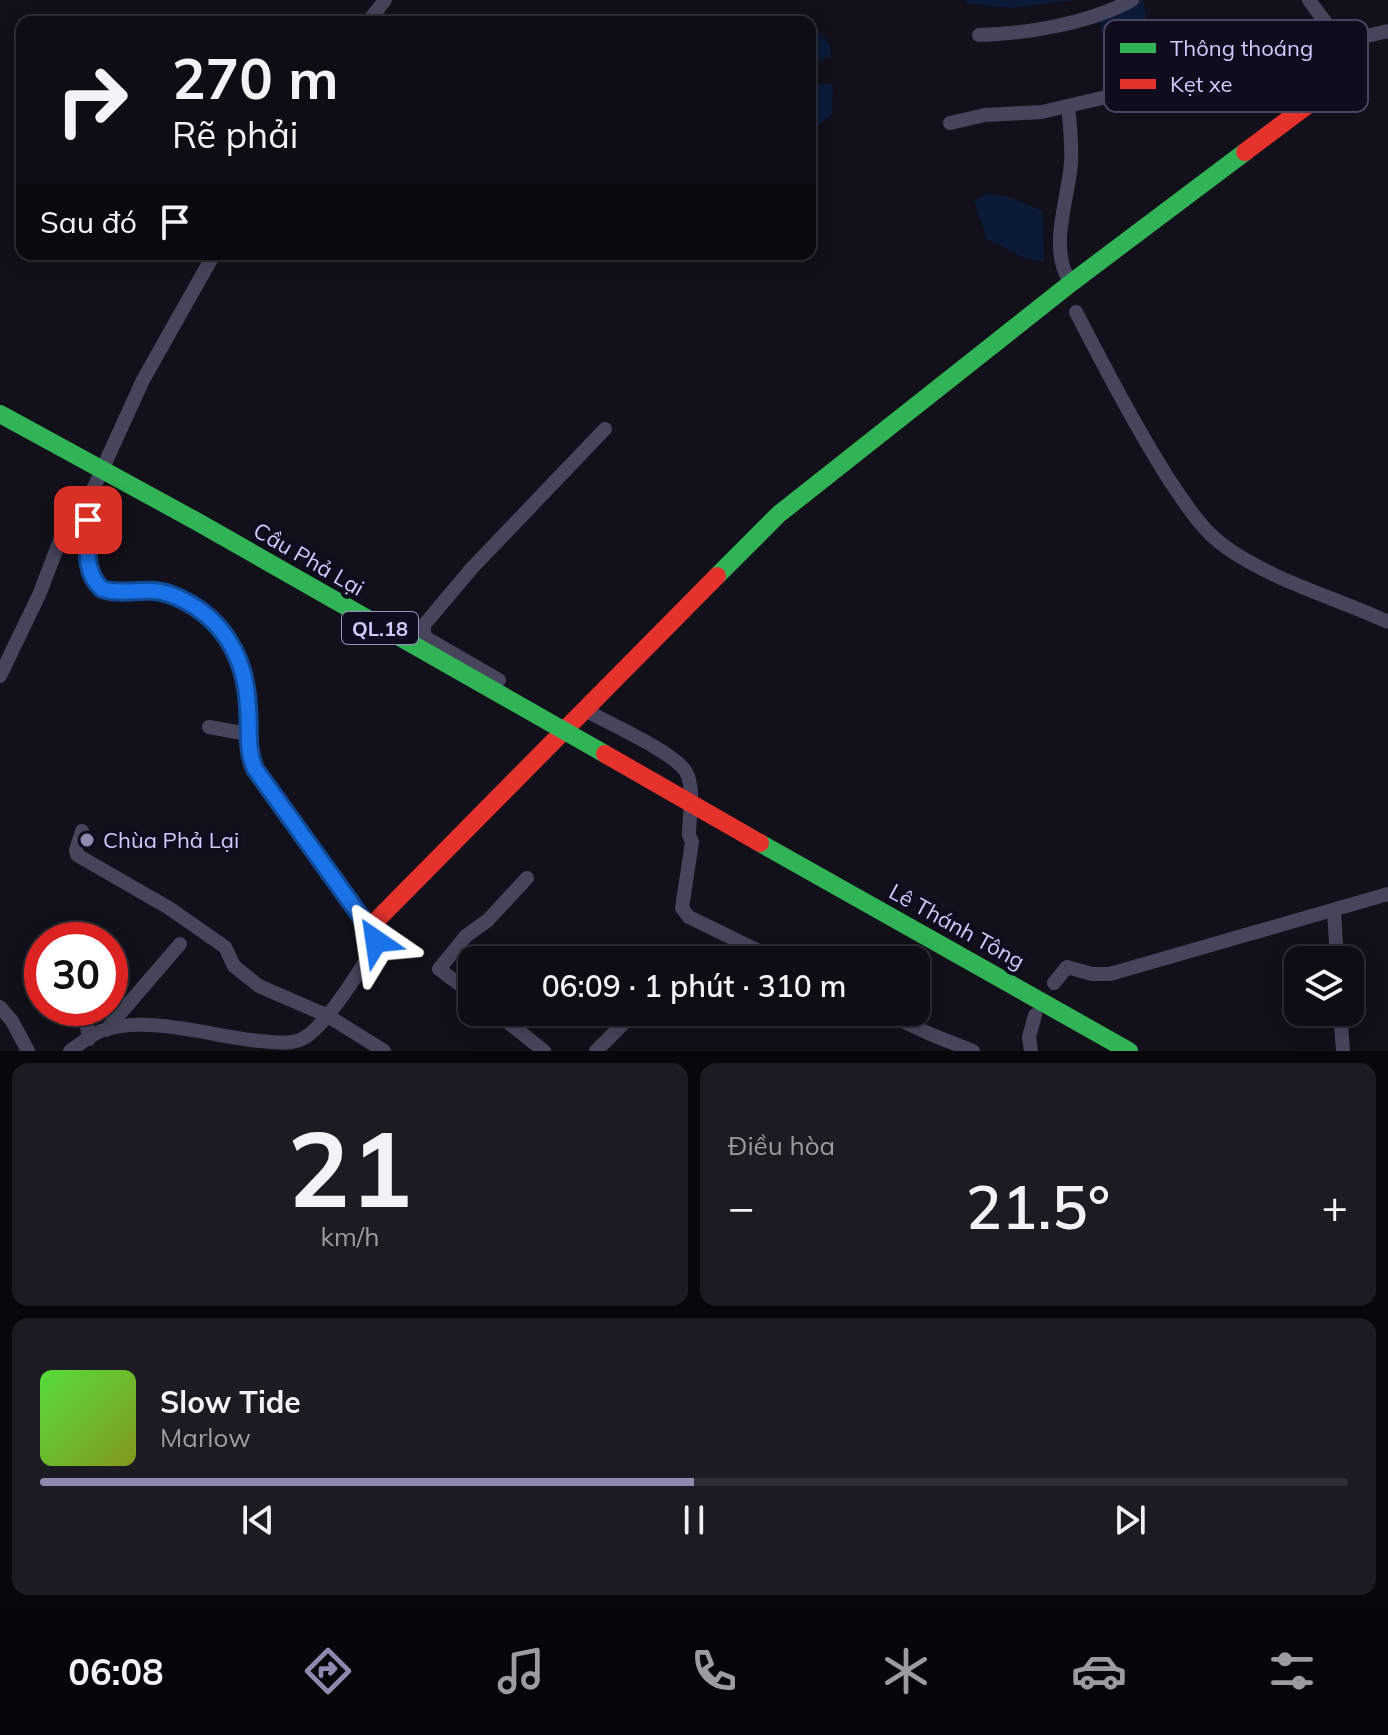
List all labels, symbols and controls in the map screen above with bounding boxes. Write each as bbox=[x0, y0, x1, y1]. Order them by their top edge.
legend bbox=[1104, 20, 1368, 112]
text: Thông thoáng bbox=[1170, 34, 1313, 62]
text: 270 m bbox=[172, 43, 339, 113]
icon: right bbox=[40, 48, 144, 152]
text: Kẹt xe bbox=[1170, 70, 1233, 98]
text: Rẽ phải bbox=[172, 112, 298, 157]
icon: arrive bbox=[153, 200, 197, 244]
text: Sau đó bbox=[40, 203, 137, 241]
pin bbox=[54, 486, 122, 554]
icon: arrive bbox=[66, 498, 110, 542]
street label: Cầu Phả Lại bbox=[249, 516, 369, 602]
road number: QL.18 bbox=[342, 612, 418, 644]
place label: Chùa Phả Lại bbox=[103, 826, 239, 854]
marker: Chùa Phả Lại bbox=[78, 831, 96, 849]
street label: Lê Thánh Tông bbox=[884, 877, 1030, 975]
position arrow bbox=[334, 899, 418, 983]
speed limit sign: 30 bbox=[24, 922, 128, 1026]
map controls bbox=[1284, 946, 1364, 1026]
button: layers bbox=[1284, 946, 1364, 1026]
text: 06:09 · 1 phút · 310 m bbox=[542, 967, 846, 1005]
text: 21 bbox=[288, 1102, 412, 1233]
text: Điều hòa bbox=[728, 1129, 835, 1162]
text: 21.5° bbox=[966, 1169, 1110, 1244]
text: − bbox=[728, 1179, 754, 1234]
text: + bbox=[1322, 1179, 1348, 1234]
text: km/h bbox=[321, 1220, 379, 1253]
text: Slow Tide bbox=[160, 1383, 301, 1421]
text: Marlow bbox=[160, 1421, 251, 1454]
icon: previous bbox=[236, 1498, 280, 1542]
icon: pause bbox=[672, 1498, 716, 1542]
icon: next bbox=[1108, 1498, 1152, 1542]
icon: directions bbox=[300, 1643, 356, 1699]
icon: music bbox=[493, 1643, 549, 1699]
icon: phone bbox=[686, 1643, 742, 1699]
icon: climate bbox=[878, 1643, 934, 1699]
icon: car bbox=[1071, 1643, 1127, 1699]
icon: filters bbox=[1264, 1643, 1320, 1699]
text: 06:08 bbox=[68, 1649, 164, 1694]

